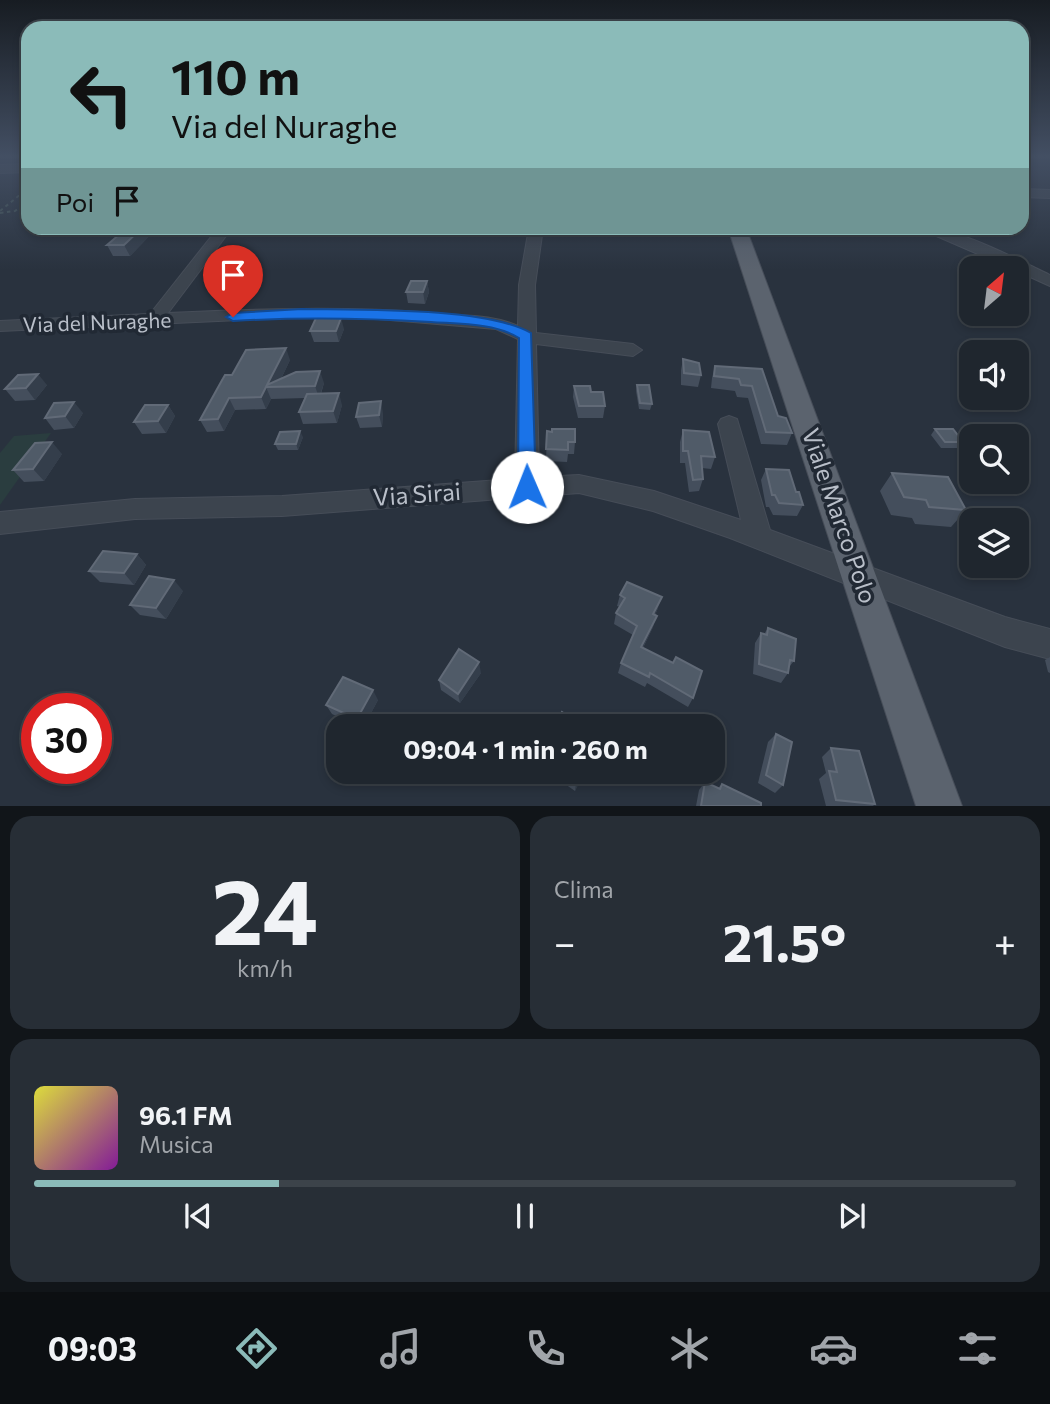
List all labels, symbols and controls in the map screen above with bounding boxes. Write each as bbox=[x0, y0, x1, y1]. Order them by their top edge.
text: 110 m bbox=[171, 45, 300, 105]
icon: left bbox=[56, 49, 147, 140]
text: Via del Nuraghe bbox=[171, 105, 397, 145]
icon: arrive bbox=[108, 182, 146, 220]
text: Poi bbox=[56, 186, 94, 217]
pin bbox=[203, 245, 263, 317]
icon: arrive bbox=[214, 256, 252, 294]
north arrow bbox=[959, 256, 1029, 326]
map controls bbox=[959, 256, 1029, 578]
street label: Via del Nuraghe bbox=[22, 306, 172, 337]
button: sound bbox=[959, 340, 1029, 410]
street label: Viale Marco Polo bbox=[797, 424, 884, 607]
button: search bbox=[959, 424, 1029, 494]
position arrow bbox=[490, 450, 564, 524]
street label: Via Sirai bbox=[372, 476, 462, 511]
button: layers bbox=[959, 508, 1029, 578]
speed limit sign: 30 bbox=[21, 693, 112, 784]
text: 09:04 · 1 min · 260 m bbox=[403, 733, 648, 764]
text: 24 bbox=[212, 852, 318, 964]
text: Clima bbox=[554, 875, 614, 903]
text: 21.5° bbox=[723, 909, 846, 973]
text: − bbox=[554, 918, 576, 965]
text: + bbox=[994, 918, 1016, 965]
text: km/h bbox=[237, 954, 293, 982]
text: 96.1 FM bbox=[139, 1099, 232, 1130]
text: Musica bbox=[139, 1130, 214, 1158]
icon: previous bbox=[179, 1197, 217, 1235]
icon: pause bbox=[506, 1197, 544, 1235]
icon: next bbox=[833, 1197, 871, 1235]
icon: directions bbox=[232, 1324, 281, 1373]
icon: music bbox=[376, 1324, 425, 1373]
icon: phone bbox=[521, 1324, 570, 1373]
icon: climate bbox=[665, 1324, 714, 1373]
icon: car bbox=[809, 1324, 858, 1373]
icon: filters bbox=[953, 1324, 1002, 1373]
text: 09:03 bbox=[48, 1328, 137, 1368]

